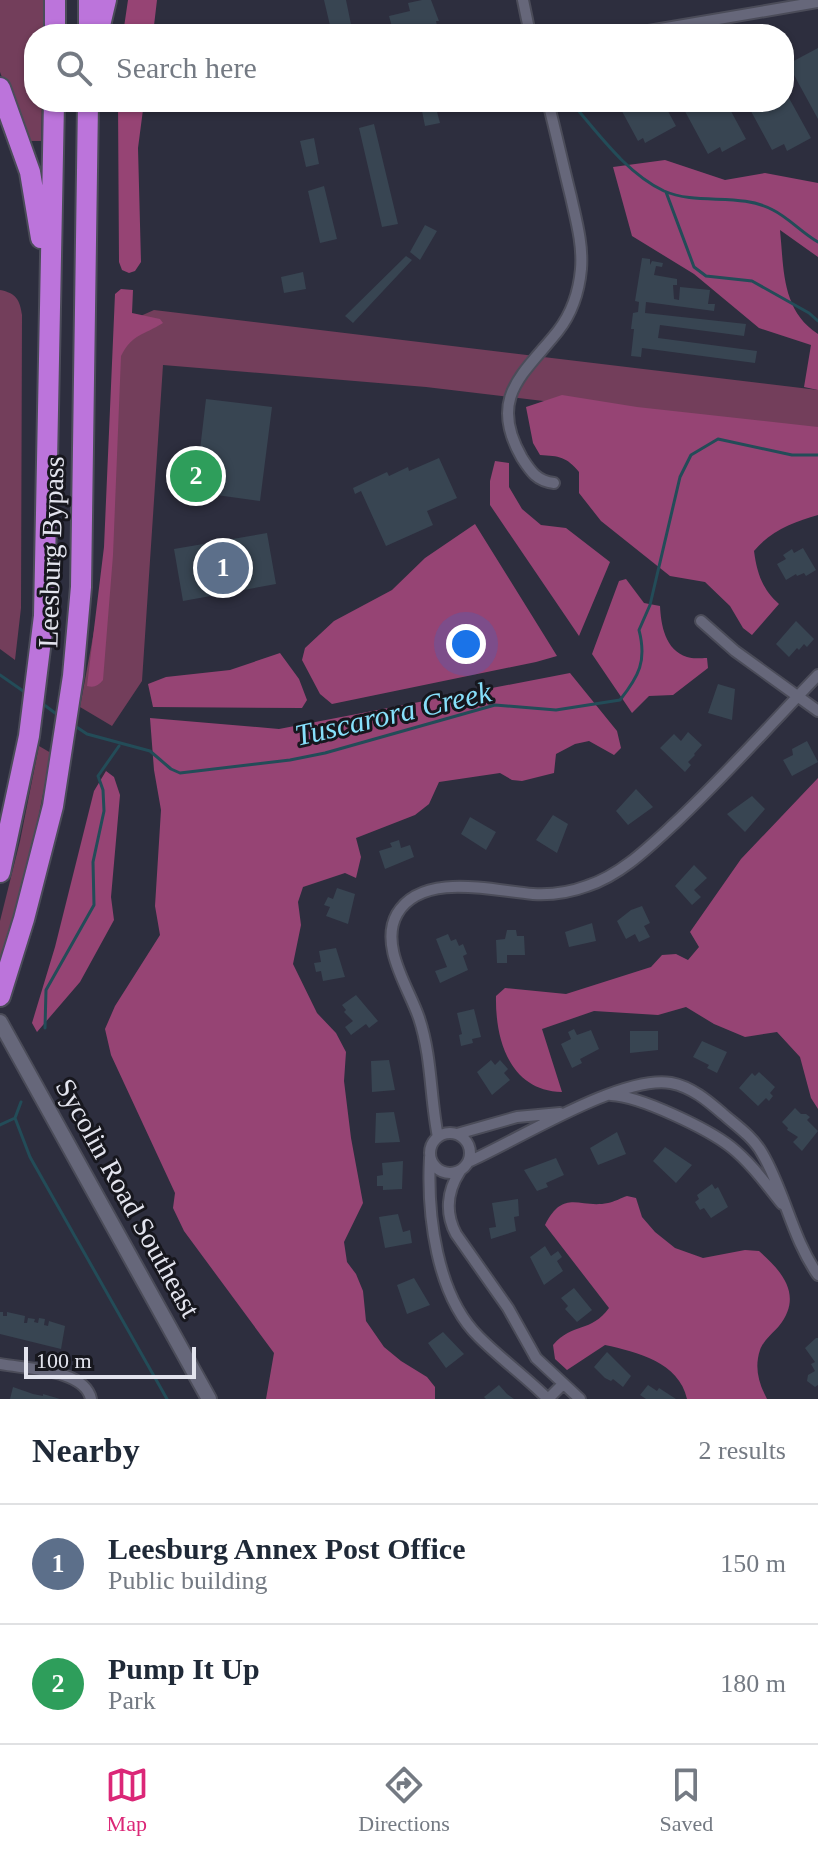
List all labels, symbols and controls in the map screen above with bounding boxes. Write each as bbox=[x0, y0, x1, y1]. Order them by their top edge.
search box bbox=[24, 24, 794, 112]
icon: search bbox=[52, 46, 96, 90]
text: Search here bbox=[116, 51, 257, 84]
pin: 2 bbox=[170, 446, 222, 506]
street label: Leesburg Bypass bbox=[32, 456, 70, 648]
pin: 1 bbox=[197, 538, 249, 598]
your location bbox=[446, 624, 486, 664]
water label: Tuscarora Creek bbox=[292, 674, 495, 752]
street label: Sycolin Road Southeast bbox=[50, 1073, 207, 1323]
scale bar bbox=[24, 1343, 196, 1379]
text: 100 m bbox=[36, 1348, 92, 1373]
text: Nearby bbox=[32, 1432, 140, 1469]
text: 2 results bbox=[699, 1436, 786, 1465]
text: Leesburg Annex Post Office bbox=[108, 1532, 465, 1565]
text: 1 bbox=[52, 1549, 65, 1578]
text: 150 m bbox=[720, 1549, 786, 1578]
text: Public building bbox=[108, 1566, 268, 1595]
text: Pump It Up bbox=[108, 1652, 260, 1685]
text: 2 bbox=[52, 1669, 65, 1698]
text: 180 m bbox=[720, 1669, 786, 1698]
text: Park bbox=[108, 1686, 156, 1715]
tab: Map bbox=[105, 1763, 149, 1837]
tab: Directions bbox=[358, 1763, 450, 1837]
tab: Saved bbox=[659, 1763, 713, 1837]

